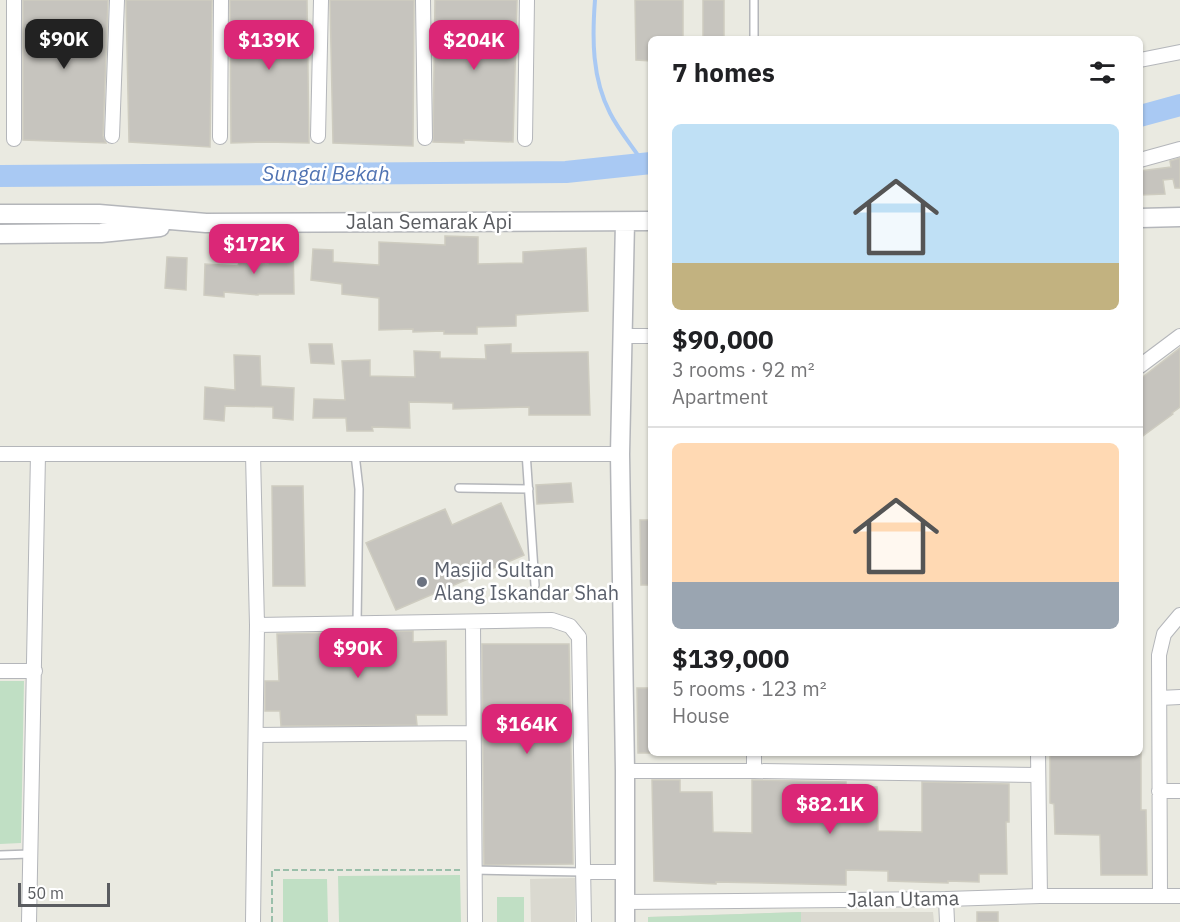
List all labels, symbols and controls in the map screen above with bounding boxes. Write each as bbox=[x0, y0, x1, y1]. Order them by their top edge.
pin: $90K bbox=[28, 19, 100, 70]
pin: $139K bbox=[227, 20, 311, 71]
pin: $204K bbox=[432, 20, 516, 71]
text: $90K bbox=[39, 25, 89, 52]
text: $139K bbox=[238, 26, 300, 53]
text: $204K bbox=[443, 26, 505, 53]
text: 7 homes bbox=[672, 55, 775, 89]
icon: filters bbox=[1086, 56, 1119, 89]
water label: Sungai Bekah bbox=[262, 159, 390, 187]
icon: home bbox=[842, 163, 950, 271]
street label: Jalan Semarak Api bbox=[346, 208, 512, 235]
pin: $172K bbox=[212, 224, 296, 275]
text: $172K bbox=[223, 230, 285, 257]
text: $90,000 bbox=[672, 322, 774, 356]
text: 3 rooms · 92 m² bbox=[672, 356, 815, 383]
text: Apartment bbox=[672, 383, 768, 410]
icon: home bbox=[842, 482, 950, 590]
place label: Masjid Sultan Alang Iskandar Shah bbox=[434, 556, 619, 606]
marker: Masjid Sultan Alang Iskandar Shah bbox=[415, 575, 429, 589]
pin: $90K bbox=[322, 628, 394, 679]
text: $90K bbox=[333, 634, 383, 661]
text: $139,000 bbox=[672, 641, 789, 675]
text: 5 rooms · 123 m² bbox=[672, 675, 827, 702]
text: House bbox=[672, 702, 729, 729]
pin: $164K bbox=[485, 704, 569, 755]
text: $164K bbox=[496, 710, 558, 737]
pin: $82.1K bbox=[781, 784, 879, 835]
text: $82.1K bbox=[796, 790, 864, 817]
scale bar bbox=[18, 880, 110, 908]
text: 50 m bbox=[27, 883, 64, 903]
street label: Jalan Utama bbox=[847, 884, 960, 913]

